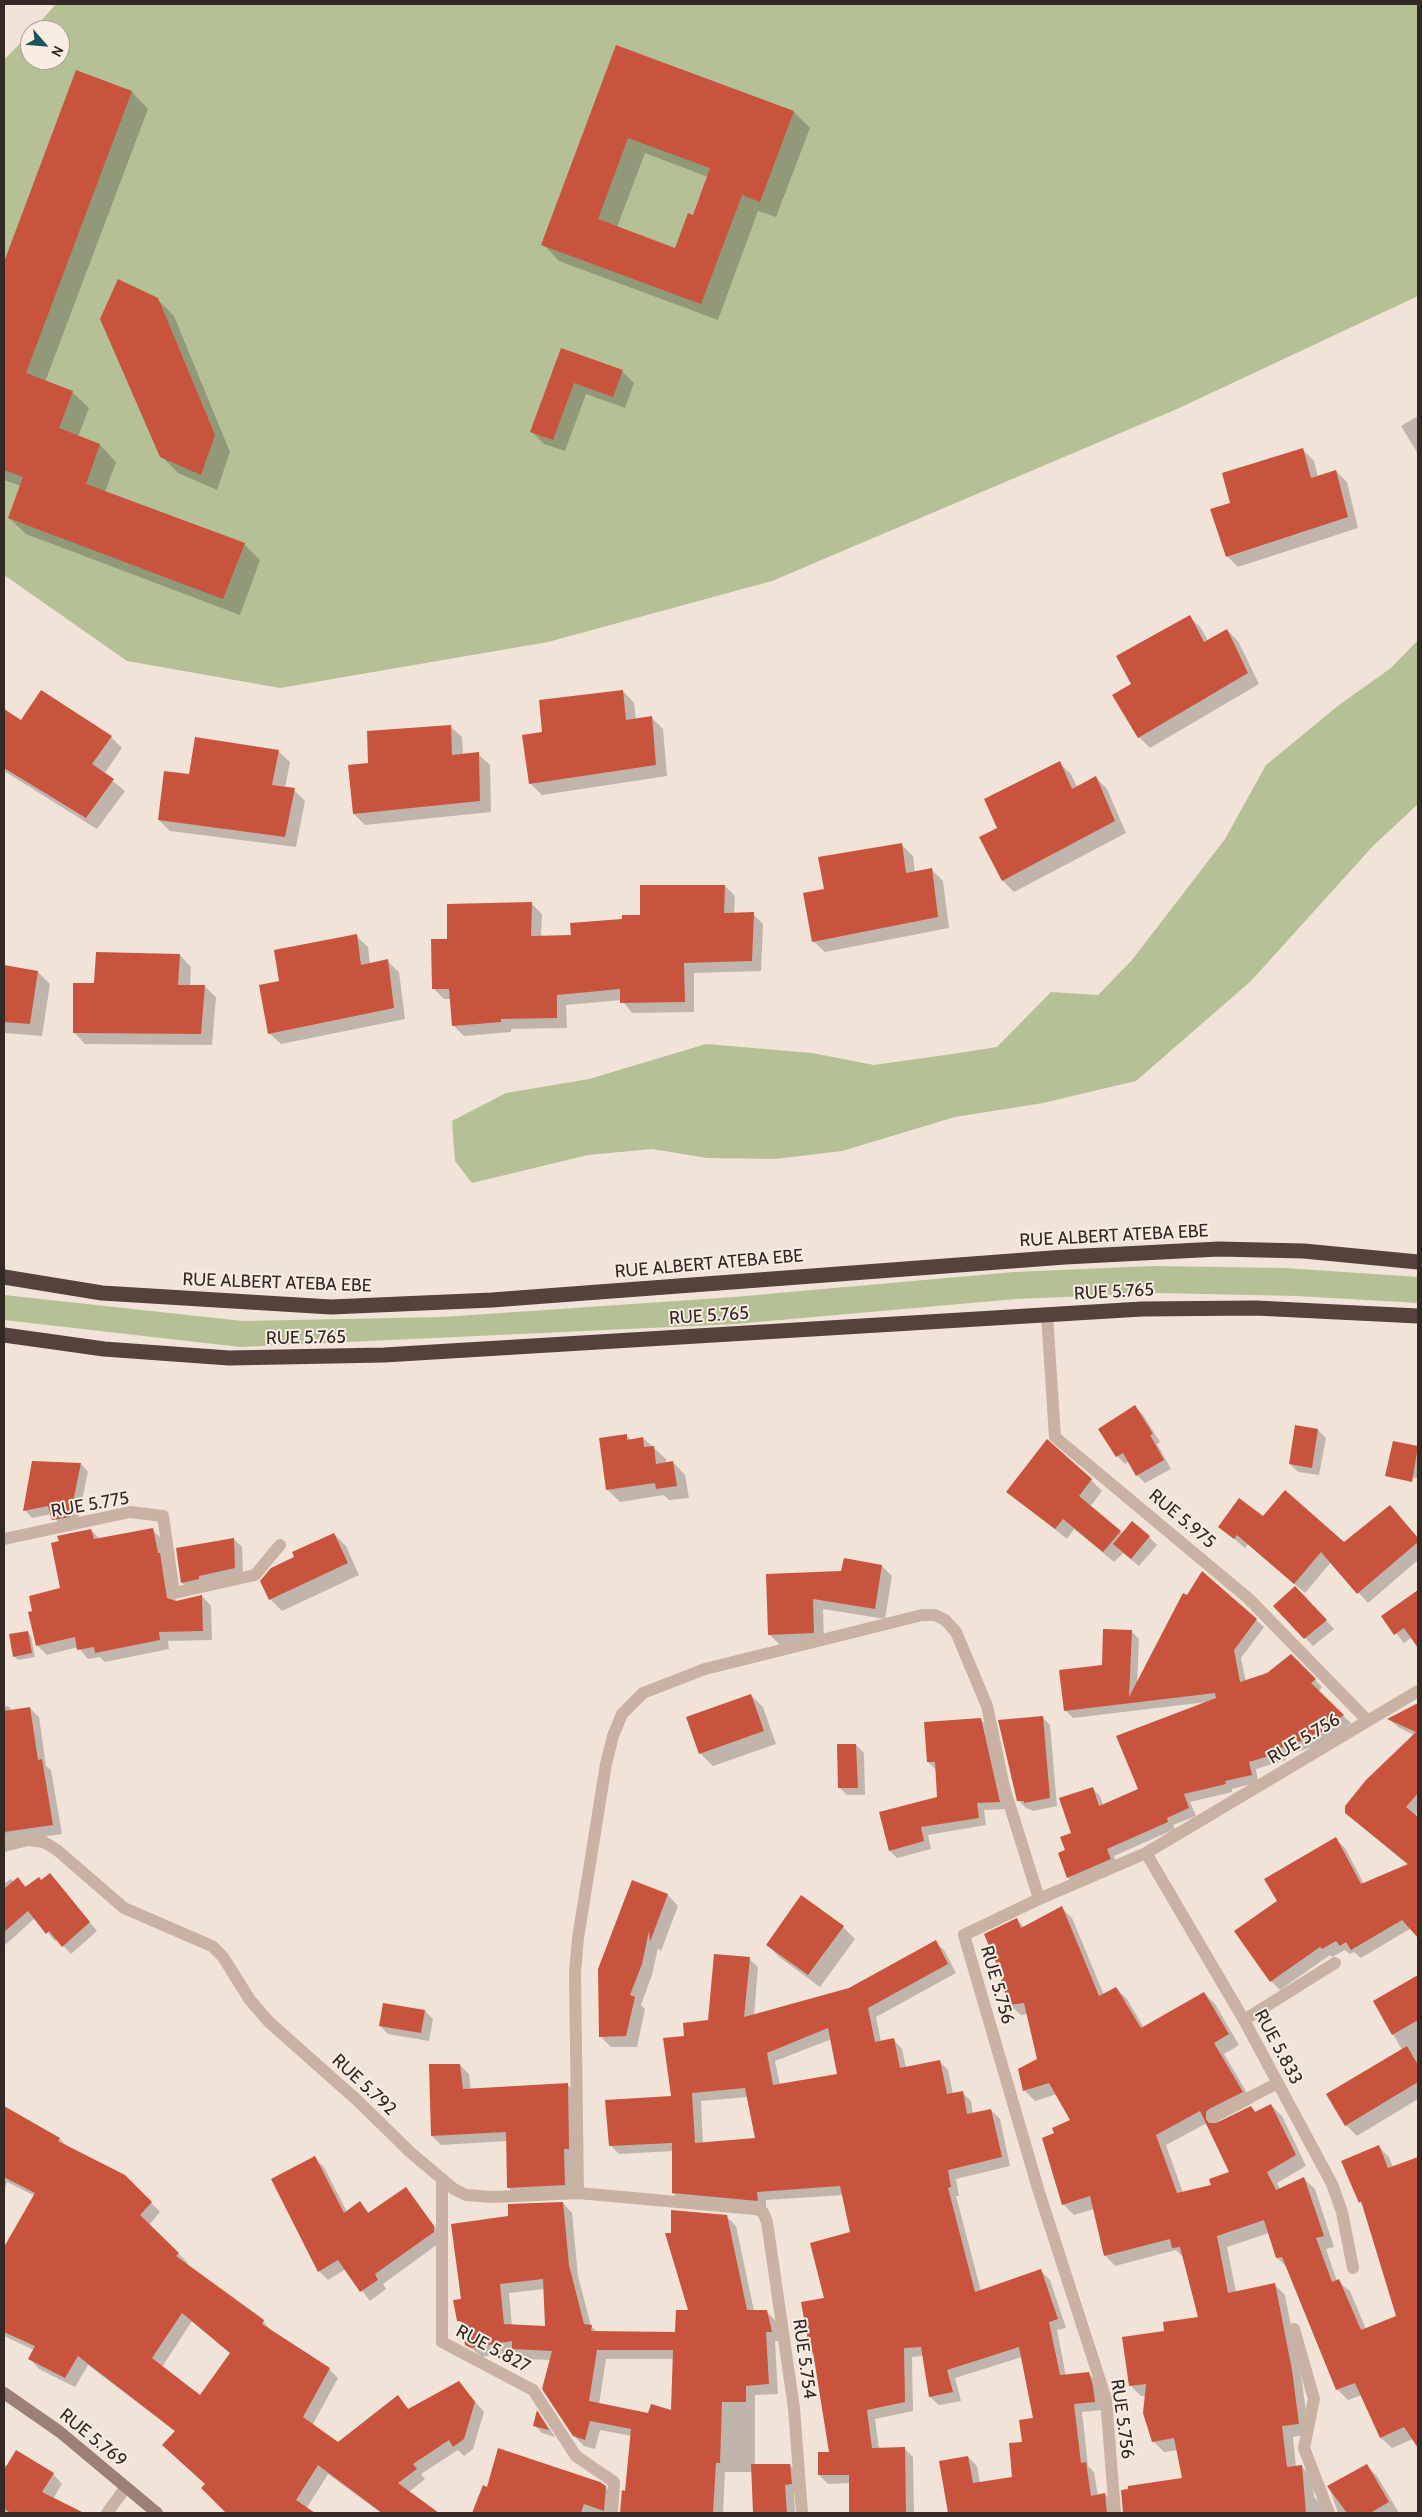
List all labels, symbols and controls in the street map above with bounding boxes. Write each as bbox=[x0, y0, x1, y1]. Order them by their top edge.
north arrow bbox=[20, 20, 70, 70]
text: N bbox=[47, 43, 68, 60]
street label: RUE ALBERT ATEBA EBE bbox=[1019, 1220, 1209, 1252]
street label: RUE ALBERT ATEBA EBE bbox=[614, 1245, 804, 1283]
street label: RUE ALBERT ATEBA EBE bbox=[182, 1269, 372, 1297]
street label: RUE 5.765 bbox=[1074, 1279, 1154, 1305]
street label: RUE 5.765 bbox=[668, 1302, 750, 1330]
street label: RUE 5.765 bbox=[266, 1327, 346, 1349]
street label: RUE 5.975 bbox=[1144, 1485, 1220, 1553]
street label: RUE 5.775 bbox=[49, 1487, 131, 1523]
street label: RUE 5.756 bbox=[1264, 1709, 1344, 1769]
street label: RUE 5.756 bbox=[976, 1943, 1018, 2027]
street label: RUE 5.833 bbox=[1249, 2006, 1307, 2088]
street label: RUE 5.792 bbox=[327, 2050, 401, 2120]
street label: RUE 5.754 bbox=[788, 2318, 820, 2400]
street label: RUE 5.827 bbox=[452, 2321, 534, 2377]
street label: RUE 5.756 bbox=[1106, 2378, 1138, 2460]
street label: RUE 5.769 bbox=[55, 2404, 131, 2472]

